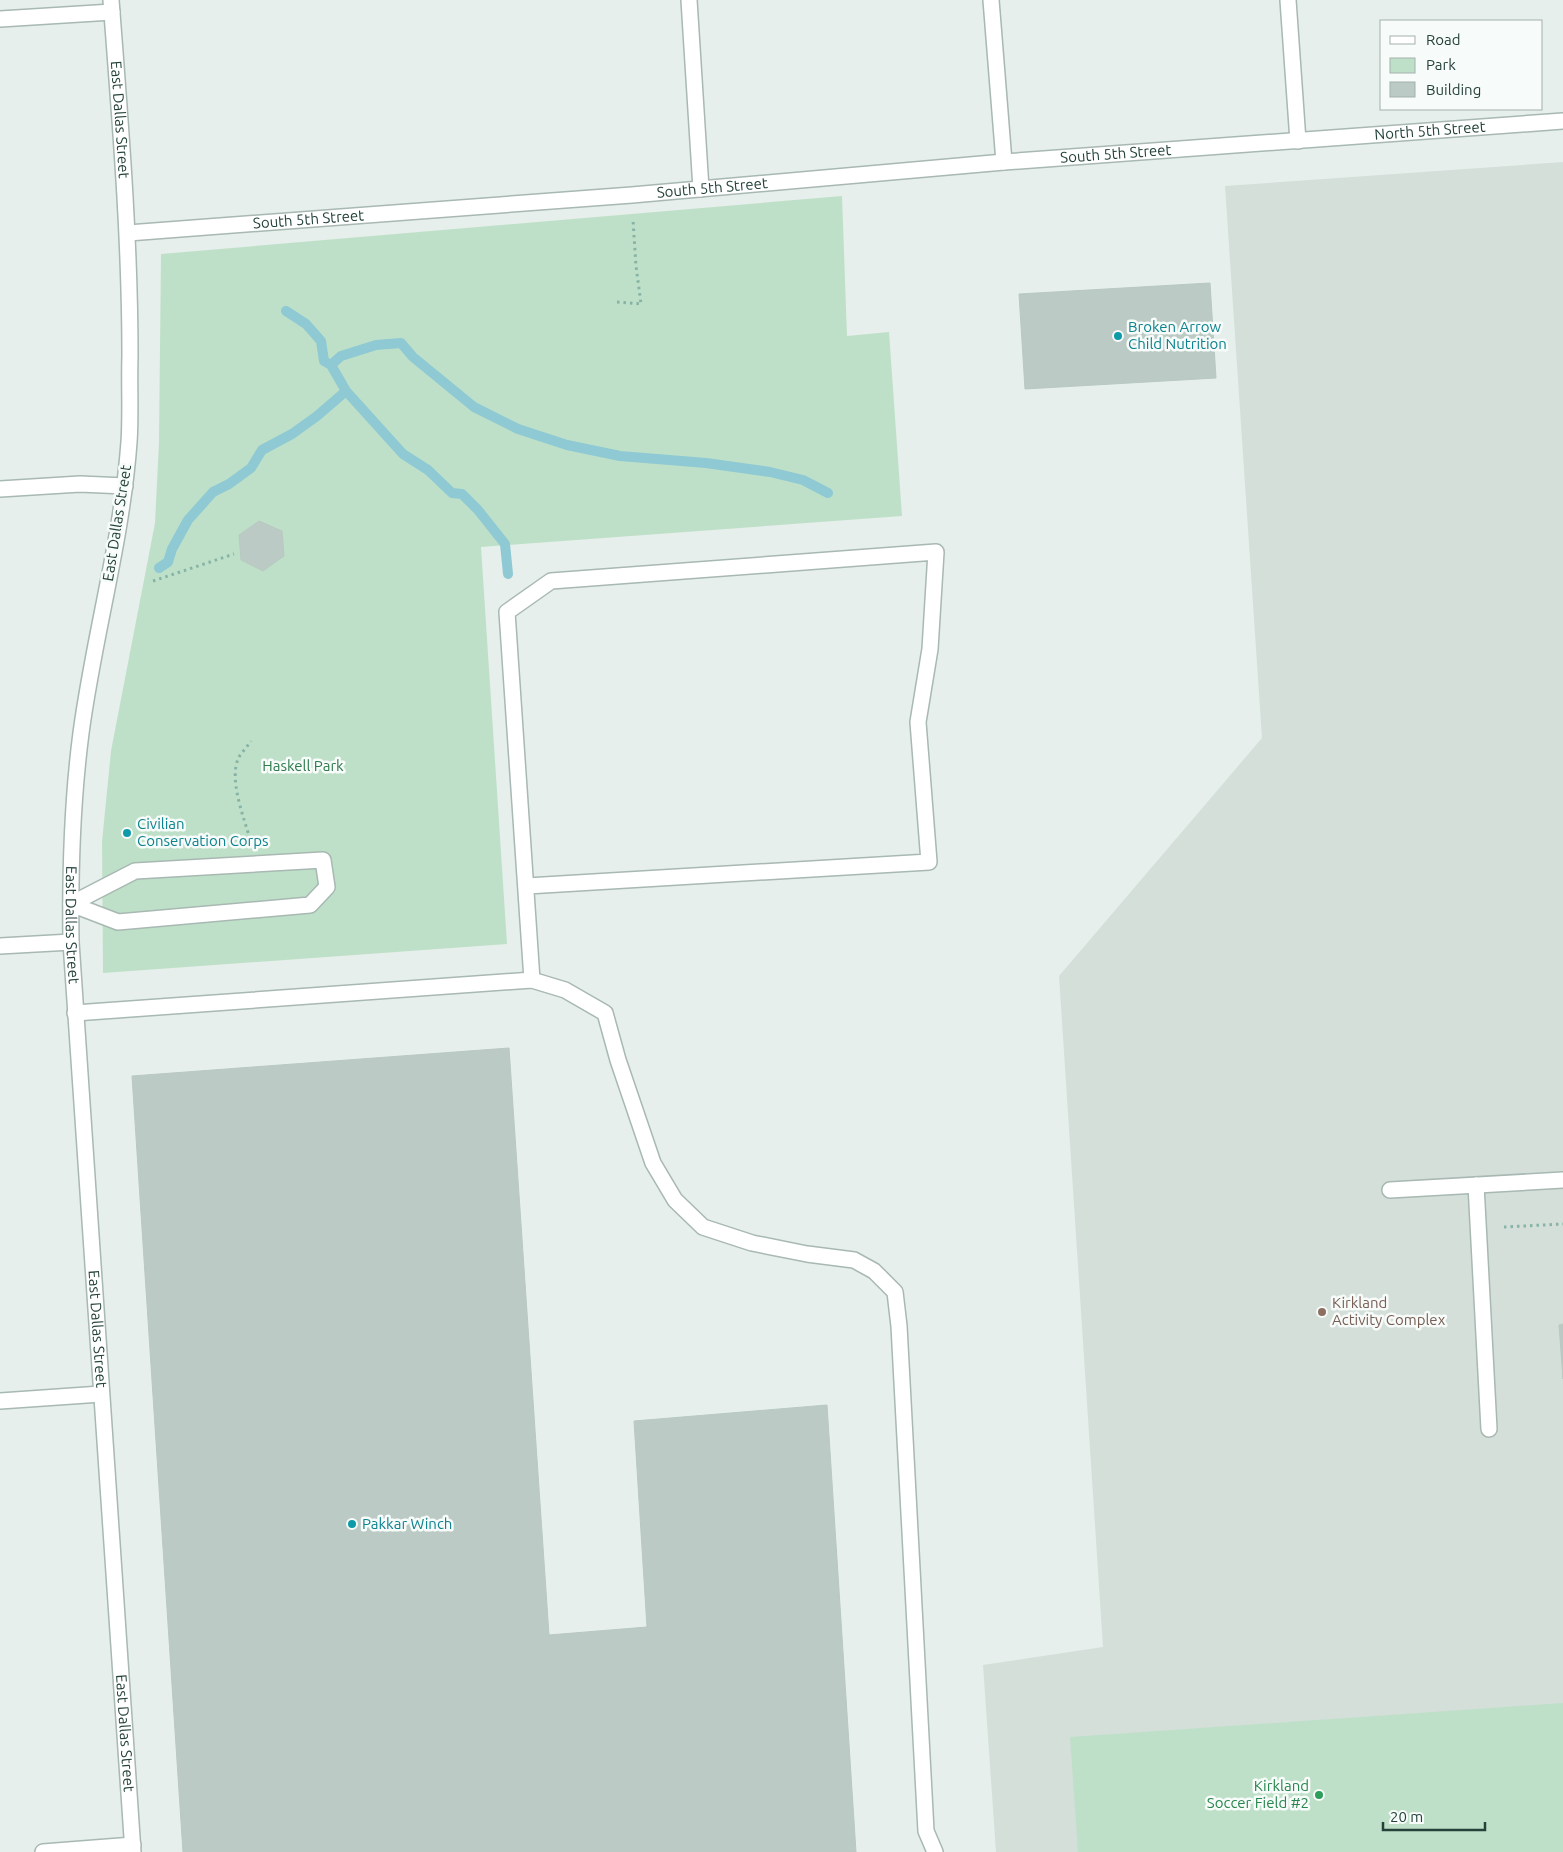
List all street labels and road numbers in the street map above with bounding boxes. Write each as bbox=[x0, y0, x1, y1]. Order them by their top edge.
street label: East Dallas Street bbox=[108, 60, 133, 179]
street label: North 5th Street bbox=[1374, 118, 1486, 143]
street label: South 5th Street bbox=[1060, 141, 1172, 166]
street label: South 5th Street bbox=[656, 174, 769, 201]
street label: South 5th Street bbox=[252, 206, 365, 232]
street label: East Dallas Street bbox=[99, 463, 134, 582]
street label: East Dallas Street bbox=[63, 866, 83, 984]
street label: East Dallas Street bbox=[85, 1270, 110, 1388]
street label: East Dallas Street bbox=[113, 1674, 138, 1792]

